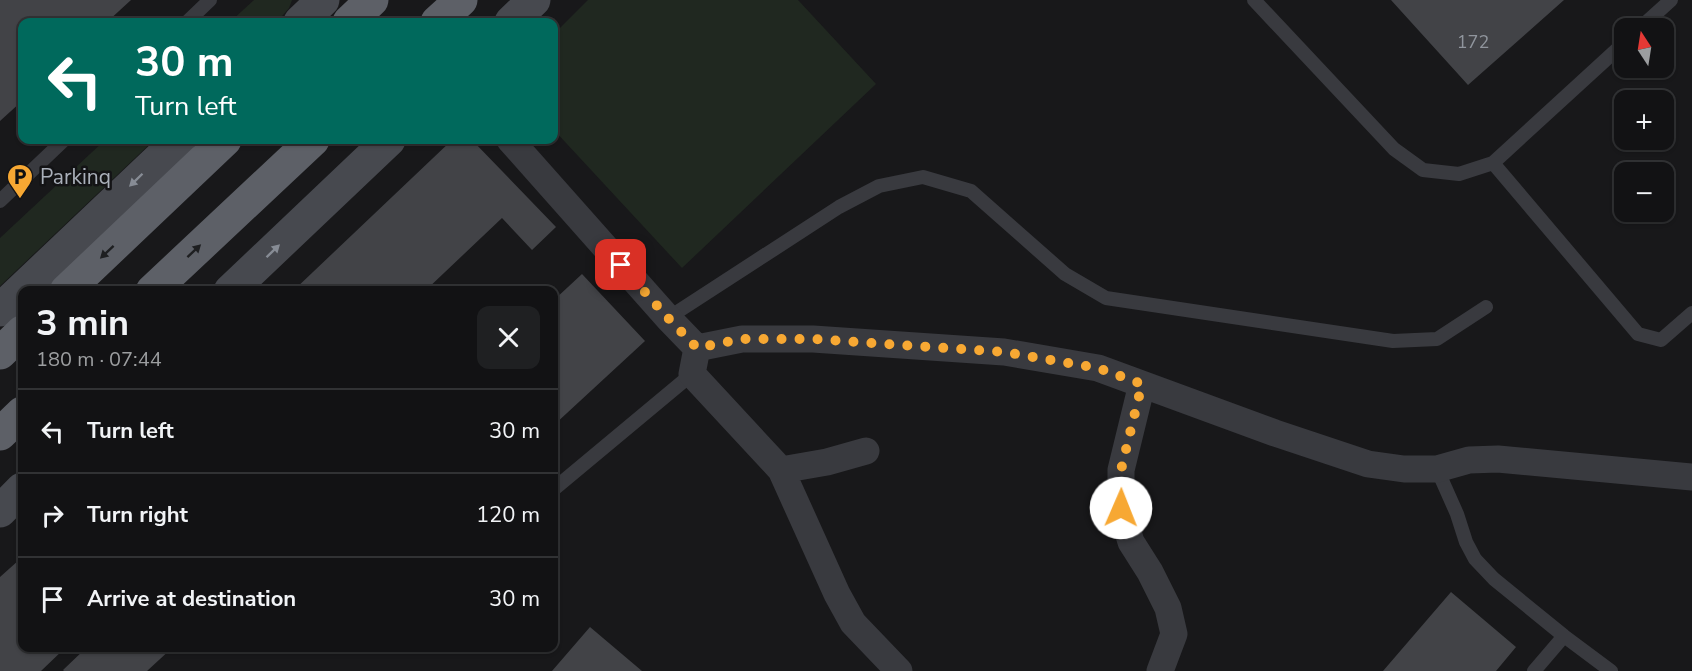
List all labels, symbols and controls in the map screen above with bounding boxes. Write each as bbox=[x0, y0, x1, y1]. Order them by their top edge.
north arrow bbox=[1614, 18, 1674, 78]
map controls bbox=[1614, 18, 1674, 222]
house number: 172 bbox=[1457, 30, 1489, 54]
text: 30 m bbox=[135, 34, 234, 91]
icon: left bbox=[36, 42, 114, 120]
text: Turn left bbox=[135, 88, 236, 125]
button: + bbox=[1614, 90, 1674, 150]
parking icon: Parkinq bbox=[5, 162, 35, 200]
button: − bbox=[1614, 162, 1674, 222]
place label: Parkinq bbox=[40, 163, 111, 191]
one-way arrow bbox=[129, 173, 144, 187]
pin bbox=[595, 239, 646, 290]
one-way arrow bbox=[187, 244, 202, 258]
one-way arrow bbox=[265, 244, 279, 258]
one-way arrow bbox=[99, 245, 114, 259]
icon: arrive bbox=[604, 248, 637, 281]
text: 3 min bbox=[36, 299, 129, 348]
button: close bbox=[477, 306, 540, 369]
text: 180 m · 07:44 bbox=[36, 346, 162, 373]
icon: left bbox=[36, 415, 69, 448]
text: Turn left bbox=[87, 416, 174, 446]
text: 30 m bbox=[489, 416, 540, 446]
position arrow bbox=[1089, 476, 1153, 540]
icon: right bbox=[36, 499, 69, 532]
text: Turn right bbox=[87, 500, 188, 530]
text: 120 m bbox=[476, 500, 540, 530]
icon: arrive bbox=[36, 583, 69, 616]
text: Arrive at destination bbox=[87, 584, 296, 614]
text: 30 m bbox=[489, 584, 540, 614]

